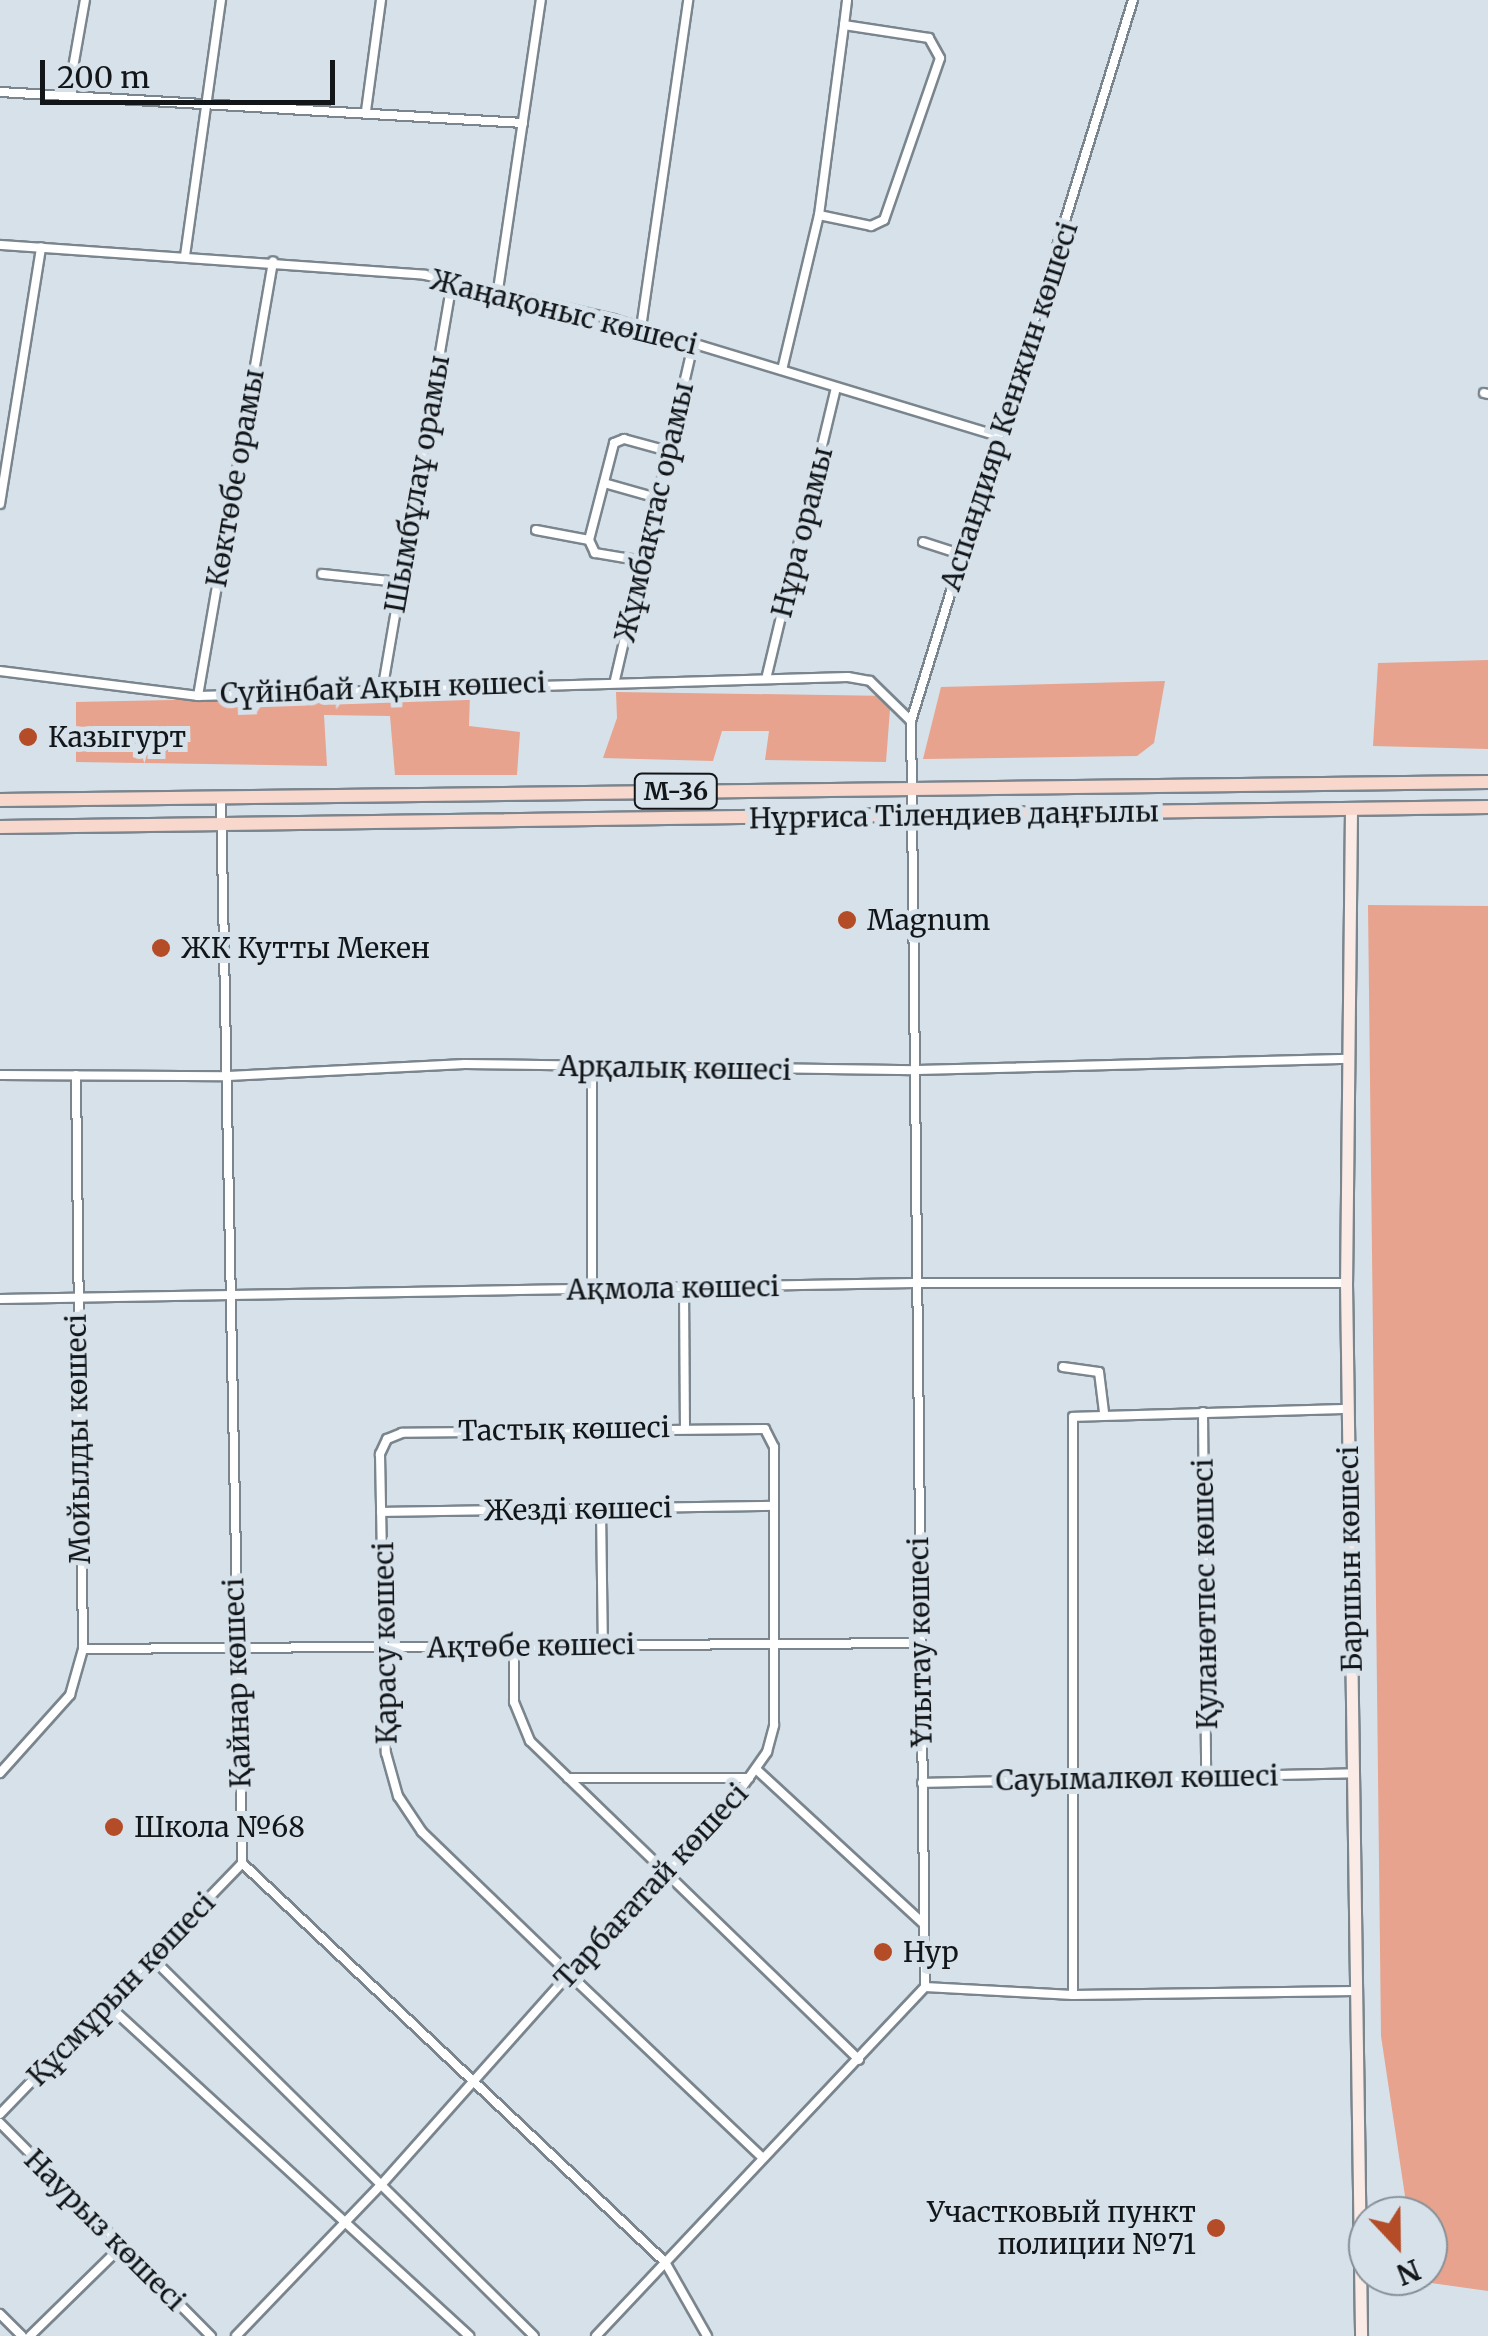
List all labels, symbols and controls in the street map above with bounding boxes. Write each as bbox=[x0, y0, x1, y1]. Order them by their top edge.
scale bar bbox=[45, 40, 340, 102]
text: 200 m bbox=[57, 58, 150, 96]
street label: Аспандияр Кенжин көшесі bbox=[933, 217, 1085, 595]
street label: Жаңақоныс көшесі bbox=[427, 263, 701, 361]
street label: Шымбұлаұ орамы bbox=[378, 352, 456, 616]
street label: Көктөбе орамы bbox=[199, 366, 271, 590]
street label: Жұмбақтас орамы bbox=[608, 379, 700, 645]
street label: Нұра орамы bbox=[765, 443, 839, 621]
street label: Сүйінбай Ақын көшесі bbox=[219, 666, 547, 710]
place label: Казыгурт bbox=[48, 720, 186, 754]
marker: Казыгурт bbox=[17, 726, 39, 748]
road number: M-36 bbox=[634, 771, 718, 811]
street label: Нұрғиса Тілендиев даңғылы bbox=[749, 795, 1159, 835]
place label: Magnum bbox=[867, 903, 990, 937]
marker: Magnum bbox=[836, 909, 858, 931]
place label: ЖК Кутты Мекен bbox=[181, 931, 430, 965]
marker: ЖК Кутты Мекен bbox=[150, 937, 172, 959]
street label: Арқалық көшесі bbox=[558, 1049, 792, 1087]
street label: Ақмола көшесі bbox=[566, 1269, 780, 1307]
street label: Мойылды көшесі bbox=[59, 1314, 97, 1564]
street label: Тастық көшесі bbox=[458, 1410, 670, 1448]
street label: Баршын көшесі bbox=[1331, 1446, 1369, 1672]
street label: Қуланөтпес көшесі bbox=[1186, 1458, 1224, 1730]
street label: Жезді көшесі bbox=[483, 1491, 673, 1527]
street label: Ұлытау көшесі bbox=[901, 1537, 939, 1747]
street label: Қарасу көшесі bbox=[366, 1541, 404, 1745]
street label: Қайнар көшесі bbox=[217, 1577, 257, 1789]
street label: Ақтөбе көшесі bbox=[427, 1627, 635, 1665]
street label: Сауымалкөл көшесі bbox=[995, 1759, 1279, 1797]
street label: Тарбағатай көшесі bbox=[547, 1777, 755, 1995]
place label: Школа №68 bbox=[134, 1810, 305, 1844]
marker: Школа №68 bbox=[103, 1816, 125, 1838]
street label: Құсмұрын көшесі bbox=[20, 1885, 222, 2093]
place label: Нур bbox=[903, 1935, 959, 1969]
marker: Нур bbox=[872, 1941, 894, 1963]
street label: Наурыз көшесі bbox=[18, 2143, 192, 2317]
place label: Участковый пункт полиции №71 bbox=[927, 2195, 1196, 2261]
north arrow bbox=[1348, 2196, 1448, 2296]
marker: Участковый пункт полиции №71 bbox=[1205, 2217, 1227, 2239]
text: N bbox=[1391, 2251, 1425, 2293]

